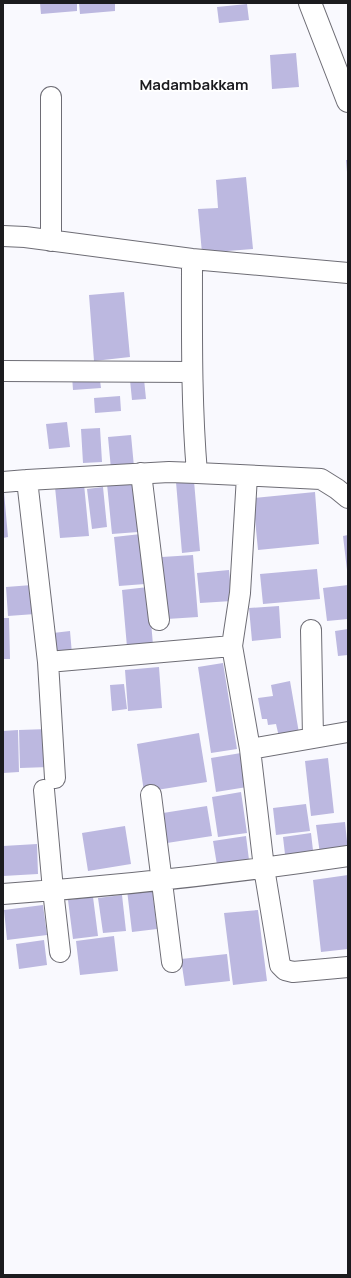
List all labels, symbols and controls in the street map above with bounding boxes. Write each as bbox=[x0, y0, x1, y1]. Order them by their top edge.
district label: Madambakkam bbox=[140, 74, 249, 95]

